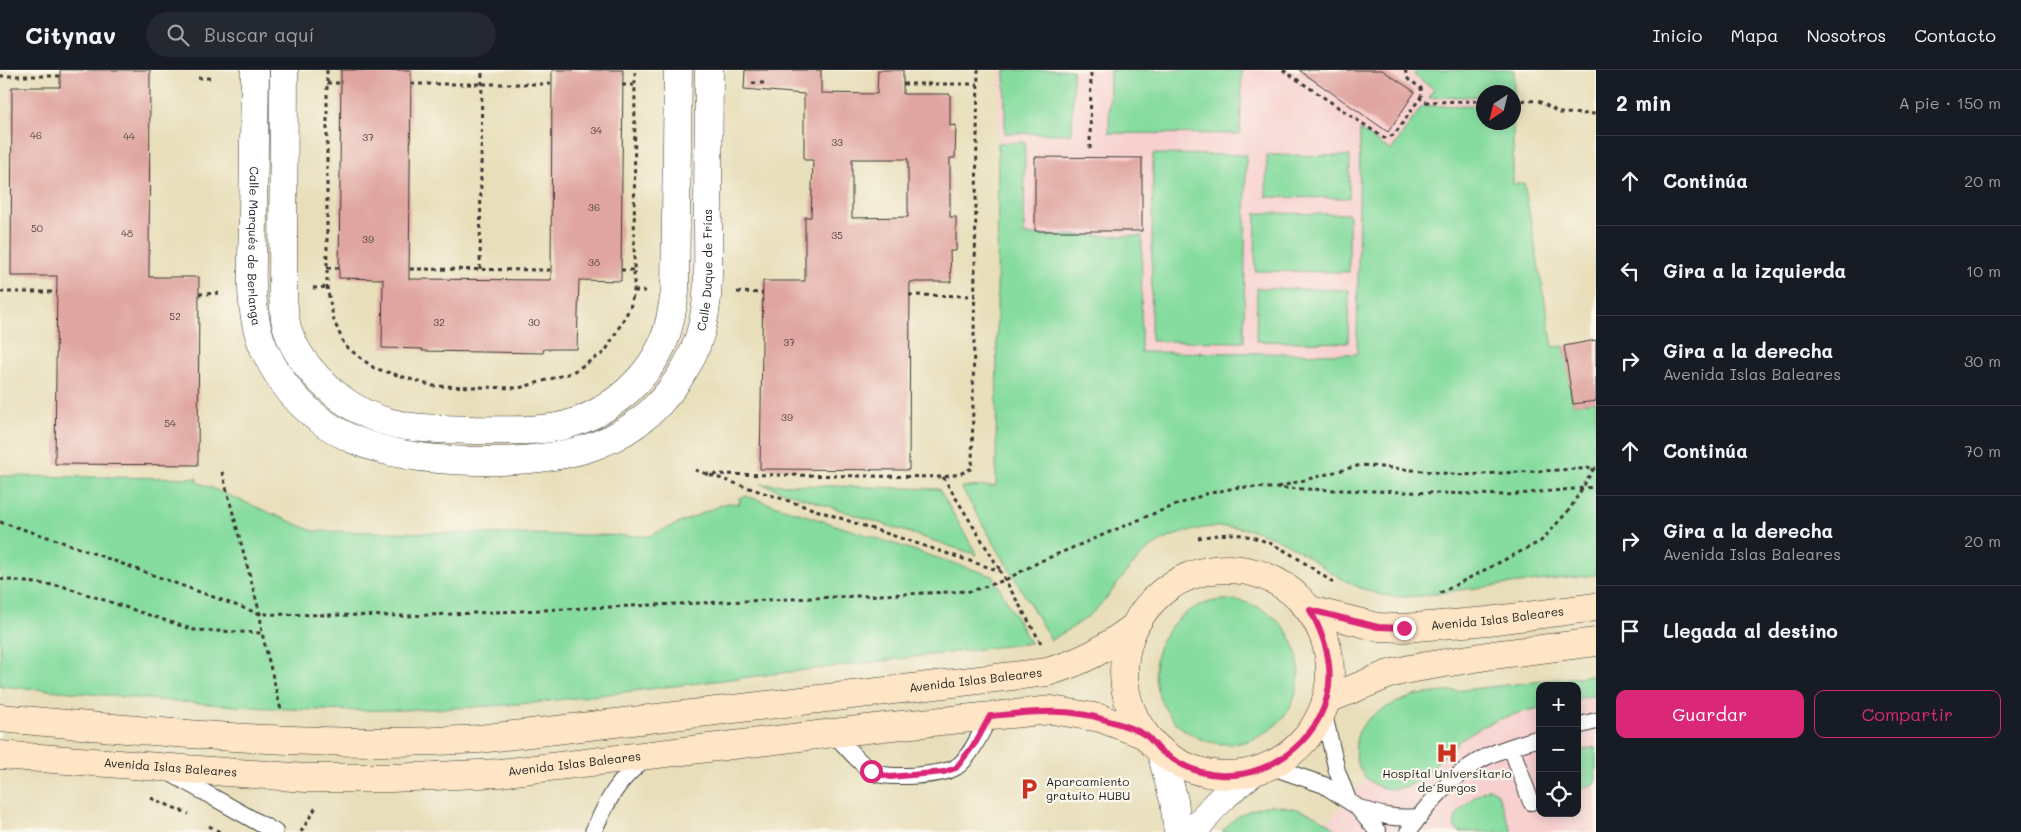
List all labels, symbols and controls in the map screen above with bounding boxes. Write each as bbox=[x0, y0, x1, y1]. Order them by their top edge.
search box bbox=[146, 12, 496, 57]
text: Citynav bbox=[25, 19, 116, 50]
icon: search bbox=[164, 21, 192, 49]
text: Buscar aquí bbox=[204, 22, 315, 47]
text: Inicio bbox=[1652, 23, 1703, 47]
text: Mapa bbox=[1731, 23, 1778, 47]
text: Nosotros bbox=[1806, 23, 1886, 47]
text: Contacto bbox=[1914, 23, 1996, 47]
north arrow bbox=[1476, 85, 1521, 130]
text: 2 min bbox=[1616, 89, 1671, 116]
text: A pie · 150 m bbox=[1899, 92, 2001, 113]
house number: 34 bbox=[590, 123, 602, 137]
house number: 46 bbox=[30, 128, 42, 142]
house number: 44 bbox=[123, 129, 135, 143]
house number: 37 bbox=[362, 130, 374, 144]
house number: 33 bbox=[831, 135, 843, 149]
street label: Calle Marqués de Berlanga bbox=[245, 166, 265, 327]
icon: ahead bbox=[1616, 167, 1644, 195]
text: Continúa bbox=[1663, 168, 1748, 193]
text: 20 m bbox=[1964, 170, 2001, 191]
house number: 36 bbox=[588, 200, 600, 214]
street label: Calle Duque de Frías bbox=[692, 209, 715, 333]
house number: 50 bbox=[31, 221, 43, 235]
house number: 48 bbox=[121, 226, 133, 240]
house number: 35 bbox=[831, 228, 843, 242]
house number: 39 bbox=[362, 232, 374, 246]
house number: 38 bbox=[588, 255, 600, 269]
icon: left bbox=[1616, 257, 1644, 285]
text: Gira a la izquierda bbox=[1663, 258, 1846, 283]
text: 10 m bbox=[1966, 260, 2001, 281]
house number: 52 bbox=[169, 309, 181, 323]
house number: 32 bbox=[433, 315, 445, 329]
house number: 30 bbox=[528, 315, 540, 329]
house number: 37 bbox=[783, 335, 795, 349]
text: Gira a la derecha bbox=[1663, 338, 1833, 363]
icon: right bbox=[1616, 347, 1644, 375]
text: 30 m bbox=[1964, 350, 2001, 371]
text: Avenida Islas Baleares bbox=[1663, 363, 1841, 384]
house number: 39 bbox=[781, 410, 793, 424]
house number: 54 bbox=[164, 416, 176, 430]
icon: ahead bbox=[1616, 437, 1644, 465]
text: Continúa bbox=[1663, 438, 1748, 463]
text: 70 m bbox=[1964, 440, 2001, 461]
text: Gira a la derecha bbox=[1663, 518, 1833, 543]
icon: right bbox=[1616, 527, 1644, 555]
text: 20 m bbox=[1964, 530, 2001, 551]
text: Avenida Islas Baleares bbox=[1663, 543, 1841, 564]
street label: Avenida Islas Baleares bbox=[1430, 602, 1565, 633]
route end bbox=[1393, 617, 1416, 640]
icon: arrive bbox=[1616, 617, 1644, 645]
text: Llegada al destino bbox=[1663, 618, 1838, 643]
street label: Avenida Islas Baleares bbox=[908, 664, 1043, 695]
map controls bbox=[1536, 682, 1581, 817]
button: + bbox=[1536, 682, 1581, 727]
button: Guardar bbox=[1616, 690, 1804, 738]
button: Compartir bbox=[1814, 690, 2001, 738]
button: − bbox=[1536, 727, 1581, 772]
hospital icon: Hospital Universitario de Burgos bbox=[1434, 740, 1460, 766]
street label: Avenida Islas Baleares bbox=[507, 747, 642, 779]
street label: Avenida Islas Baleares bbox=[103, 754, 238, 780]
route start bbox=[860, 760, 883, 783]
place label: Hospital Universitario de Burgos bbox=[1382, 765, 1512, 795]
button: locate bbox=[1536, 772, 1581, 817]
place label: Aparcamiento gratuito HUBU bbox=[1046, 773, 1130, 803]
parking icon: Aparcamiento gratuito HUBU bbox=[1016, 776, 1042, 802]

